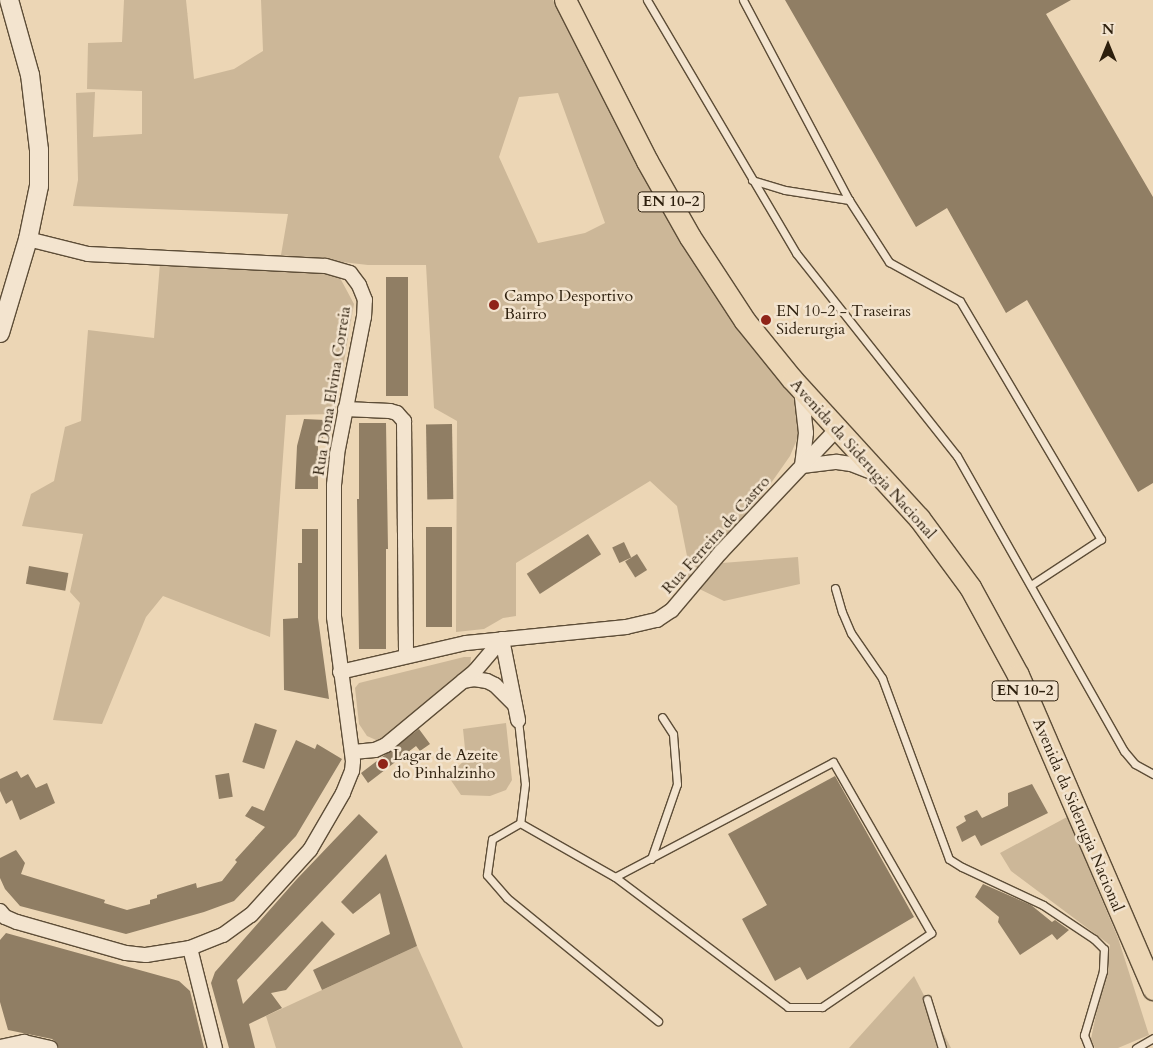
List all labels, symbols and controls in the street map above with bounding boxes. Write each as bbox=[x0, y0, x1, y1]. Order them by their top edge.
north arrow bbox=[1083, 20, 1133, 70]
text: N bbox=[1102, 20, 1114, 39]
road number: EN 10-2 bbox=[637, 190, 705, 214]
place label: Campo Desportivo Bairro bbox=[504, 286, 633, 324]
marker: Campo Desportivo Bairro bbox=[488, 299, 500, 311]
place label: EN 10-2 - Traseiras Siderurgia bbox=[776, 301, 911, 339]
street label: Rua Dona Elvina Correia bbox=[309, 305, 355, 477]
marker: EN 10-2 - Traseiras Siderurgia bbox=[760, 314, 772, 326]
street label: Avenida da Siderugia Nacional bbox=[786, 375, 940, 543]
street label: Rua Ferreira de Castro bbox=[658, 472, 774, 598]
road number: EN 10-2 bbox=[991, 678, 1059, 704]
street label: Avenida da Siderugia Nacional bbox=[1028, 715, 1128, 915]
place label: Lagar de Azeite do Pinhalzinho bbox=[393, 745, 498, 783]
marker: Lagar de Azeite do Pinhalzinho bbox=[377, 758, 389, 770]

